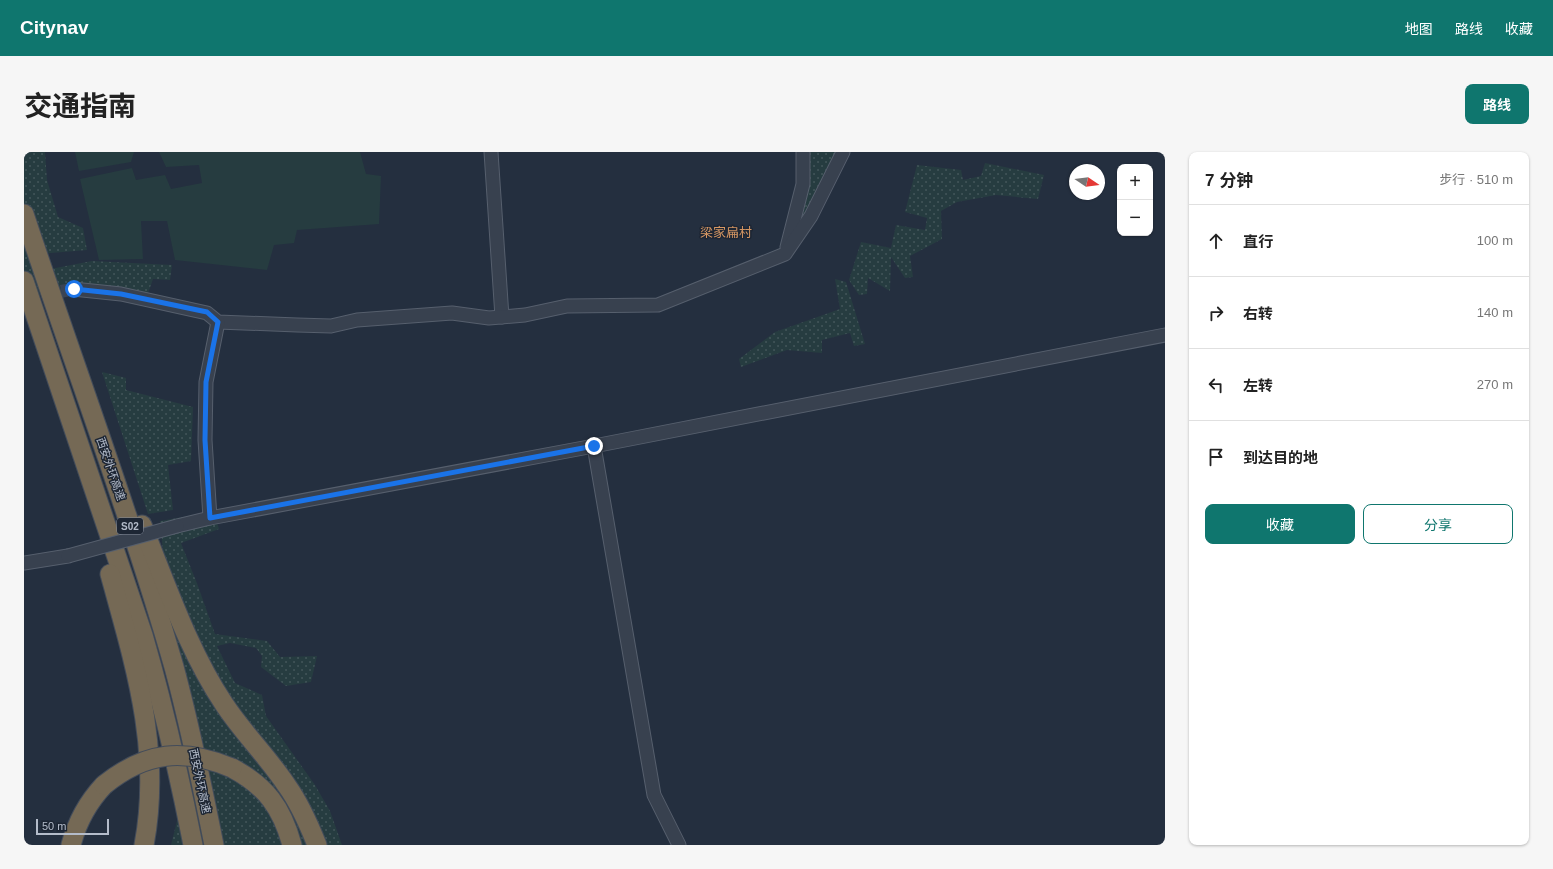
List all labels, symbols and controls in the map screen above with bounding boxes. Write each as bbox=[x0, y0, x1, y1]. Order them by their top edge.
text: Citynav bbox=[20, 17, 89, 38]
text: 地图 bbox=[1405, 21, 1433, 37]
text: 路线 bbox=[1455, 21, 1483, 37]
text: 收藏 bbox=[1505, 21, 1533, 37]
button: 路线 bbox=[1465, 84, 1529, 124]
text: 交通指南 bbox=[24, 91, 136, 122]
north arrow bbox=[1069, 164, 1105, 200]
map controls bbox=[1117, 164, 1153, 236]
button: + bbox=[1117, 164, 1153, 200]
text: 7 分钟 bbox=[1205, 171, 1253, 190]
text: 步行 · 510 m bbox=[1439, 172, 1513, 187]
button: − bbox=[1117, 200, 1153, 236]
district label: 梁家扁村 bbox=[700, 225, 752, 240]
icon: ahead bbox=[1205, 230, 1227, 252]
text: 直行 bbox=[1243, 233, 1273, 250]
text: 100 m bbox=[1477, 233, 1513, 248]
route start bbox=[65, 280, 83, 298]
icon: right bbox=[1205, 302, 1227, 324]
text: 右转 bbox=[1243, 305, 1273, 322]
text: 140 m bbox=[1477, 305, 1513, 320]
icon: left bbox=[1205, 374, 1227, 396]
text: 左转 bbox=[1243, 377, 1273, 394]
text: 270 m bbox=[1477, 377, 1513, 392]
street label: 西安外环高速 bbox=[95, 436, 127, 502]
route end bbox=[585, 437, 603, 455]
icon: arrive bbox=[1205, 446, 1227, 468]
text: 到达目的地 bbox=[1243, 449, 1318, 466]
button: 收藏 bbox=[1205, 504, 1355, 544]
button: 分享 bbox=[1363, 504, 1513, 544]
road number: S02 bbox=[117, 518, 143, 534]
street label: 西安外环高速 bbox=[187, 747, 213, 815]
scale bar bbox=[36, 817, 109, 836]
text: 50 m bbox=[42, 820, 66, 832]

